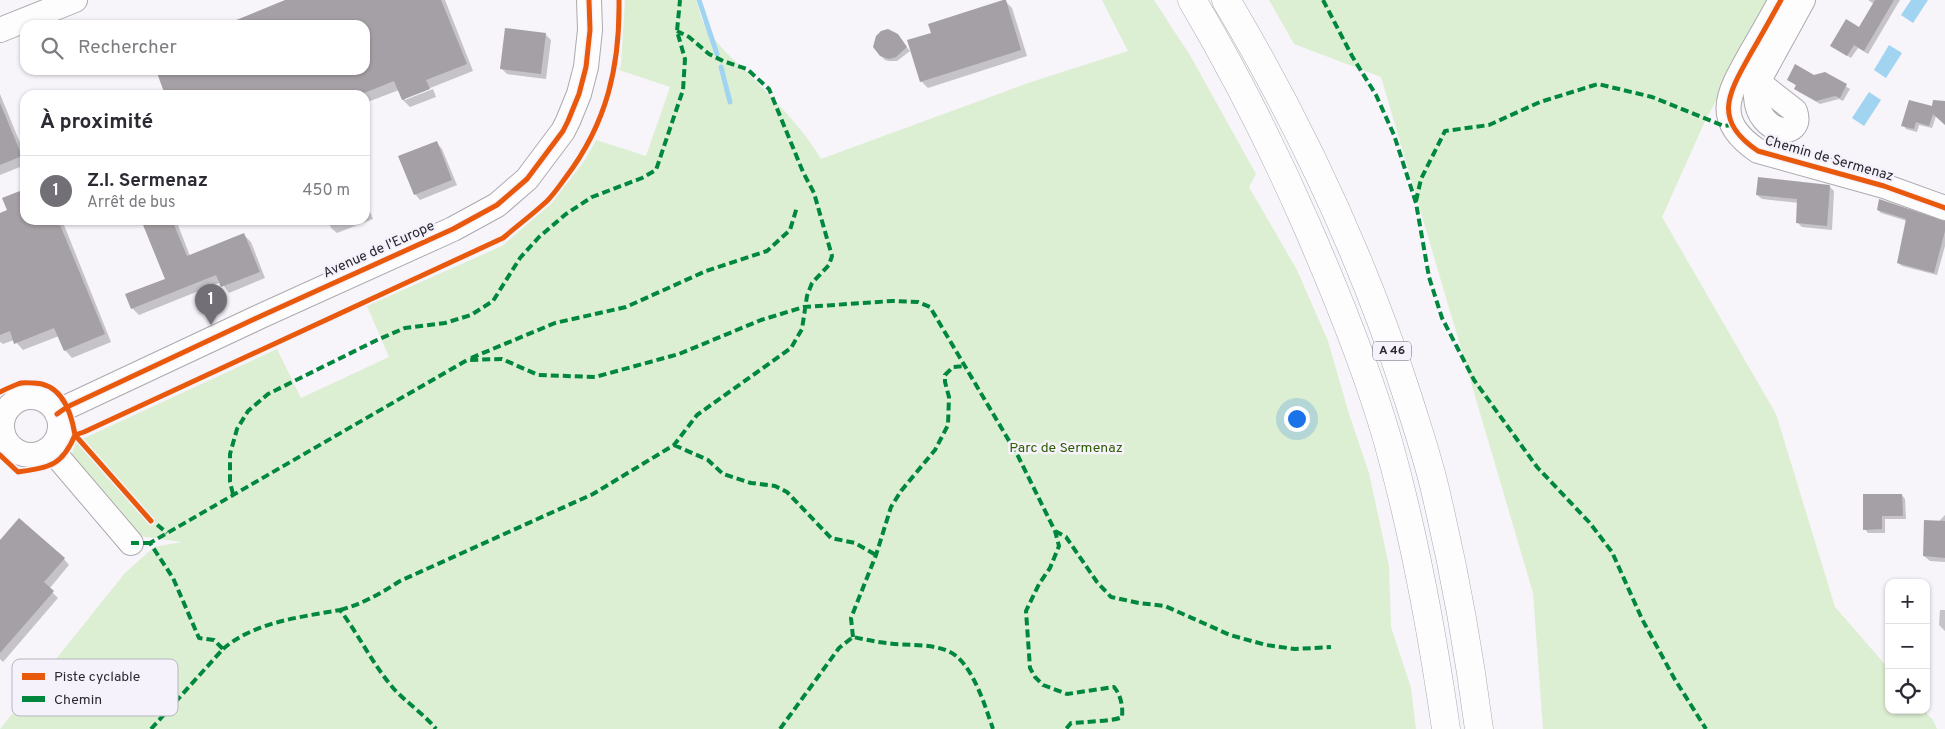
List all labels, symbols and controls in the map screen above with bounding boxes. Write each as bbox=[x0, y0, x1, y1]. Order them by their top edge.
search box bbox=[20, 20, 370, 75]
icon: search bbox=[38, 34, 66, 62]
text: Rechercher bbox=[78, 36, 177, 60]
text: À proximité bbox=[40, 109, 153, 136]
street label: Chemin de Sermenaz bbox=[1763, 132, 1895, 186]
text: Z.I. Sermenaz bbox=[87, 169, 208, 193]
text: 1 bbox=[53, 181, 59, 201]
text: 450 m bbox=[303, 181, 350, 201]
text: Arrêt de bus bbox=[87, 193, 176, 213]
street label: Avenue de l'Europe bbox=[321, 218, 437, 282]
pin: 1 bbox=[195, 284, 227, 325]
road number: A 46 bbox=[1373, 342, 1411, 361]
your location bbox=[1284, 406, 1310, 432]
park label: Parc de Sermenaz bbox=[1009, 440, 1123, 457]
map controls bbox=[1885, 579, 1930, 714]
button: + bbox=[1885, 579, 1930, 624]
button: − bbox=[1885, 624, 1930, 669]
legend bbox=[12, 659, 178, 716]
text: Piste cyclable bbox=[54, 669, 140, 686]
button: locate bbox=[1885, 669, 1930, 714]
text: Chemin bbox=[54, 692, 102, 709]

